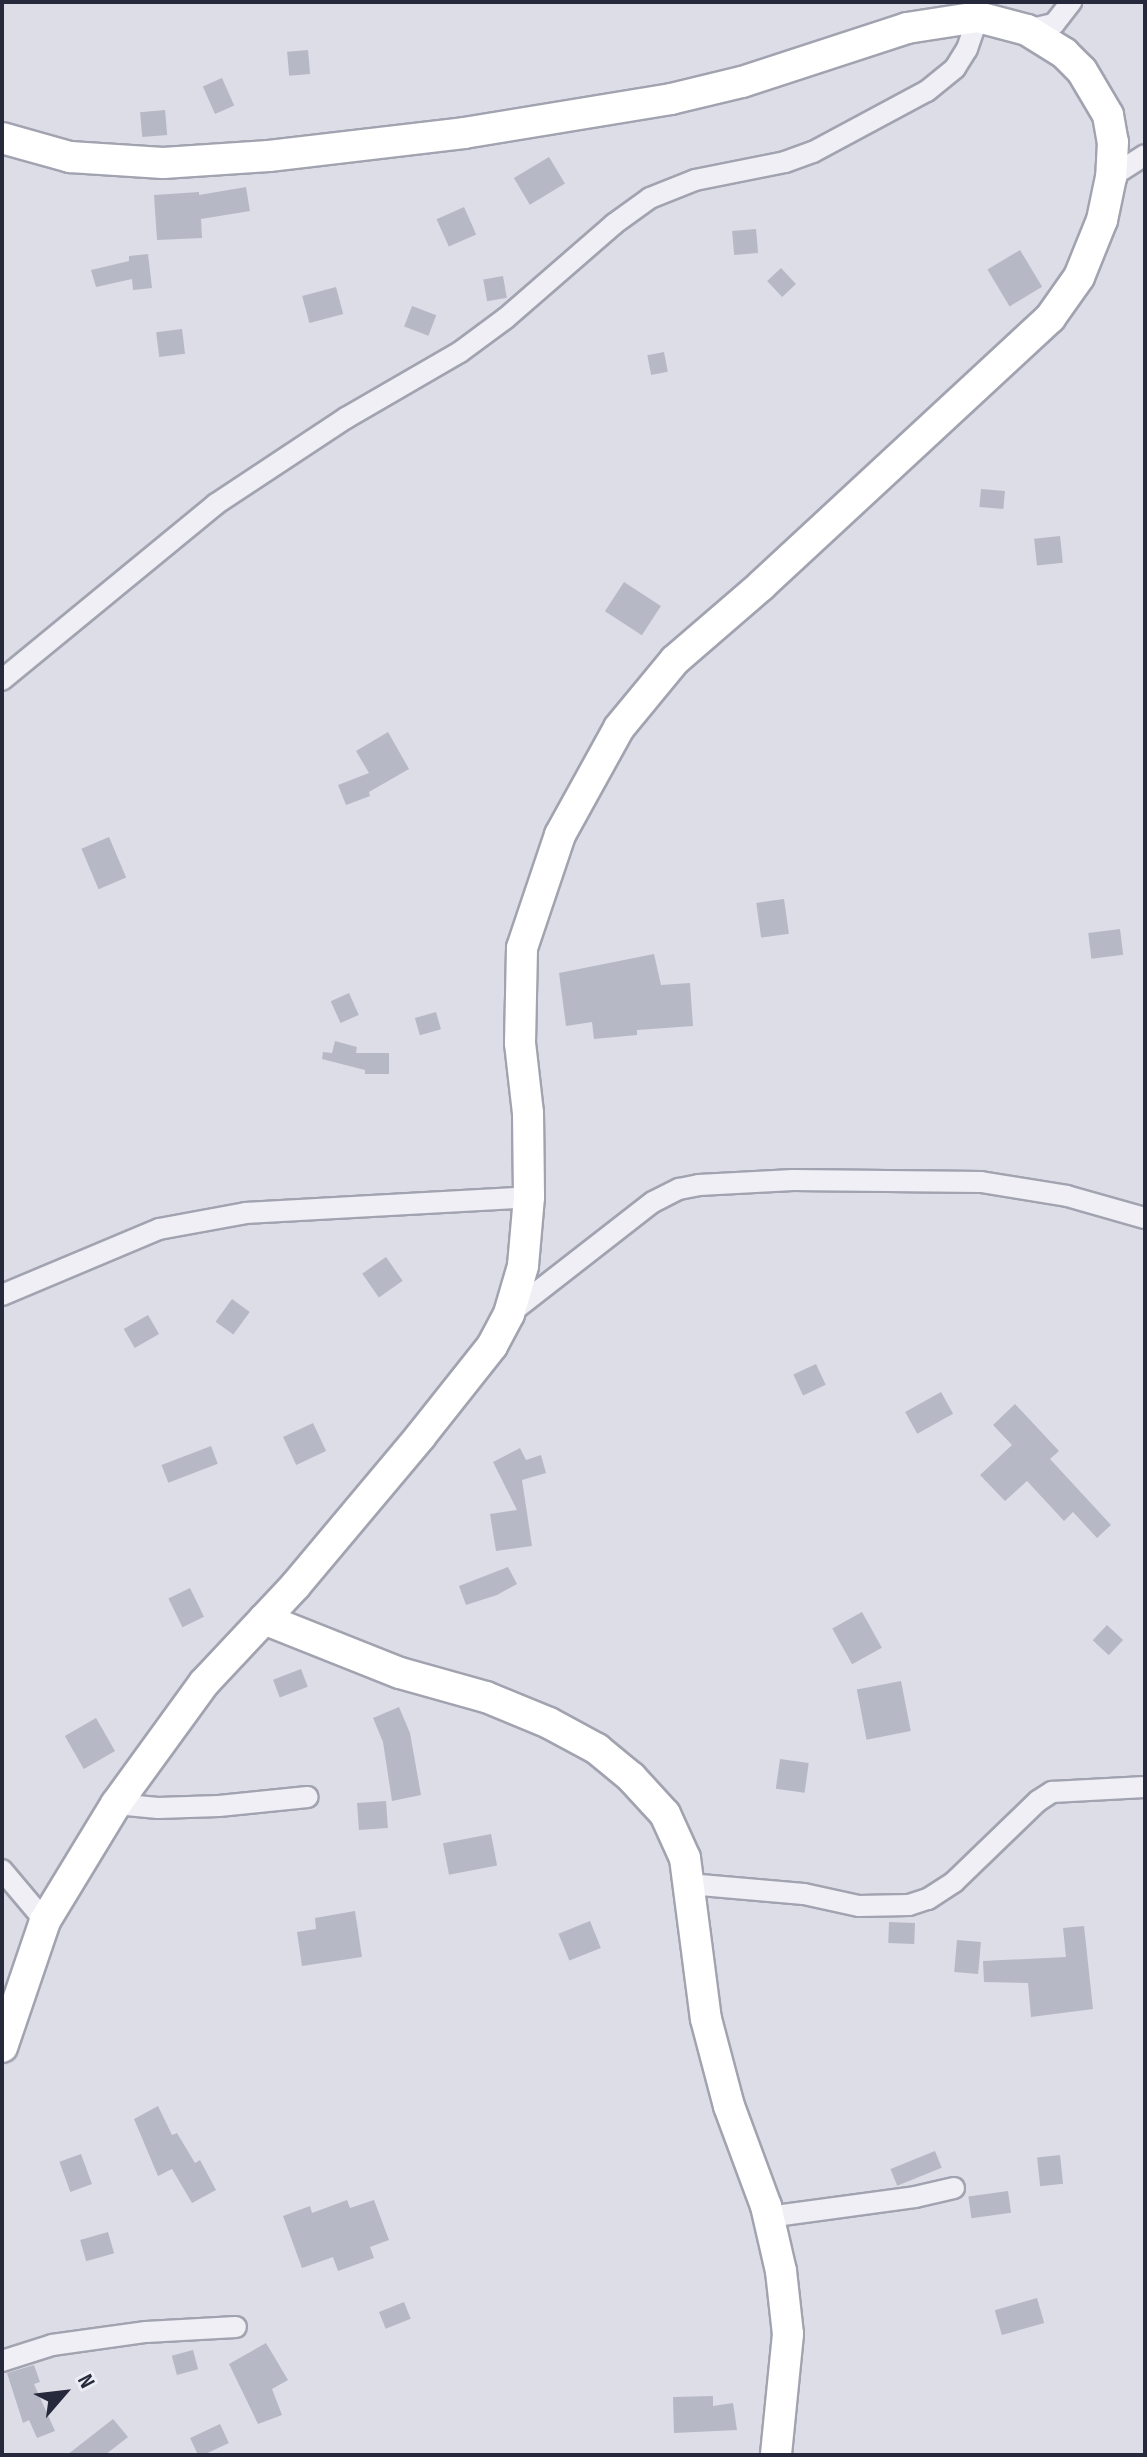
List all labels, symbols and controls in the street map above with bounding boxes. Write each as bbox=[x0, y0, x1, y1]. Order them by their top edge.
north arrow bbox=[24, 2353, 104, 2433]
text: N bbox=[71, 2370, 100, 2393]

